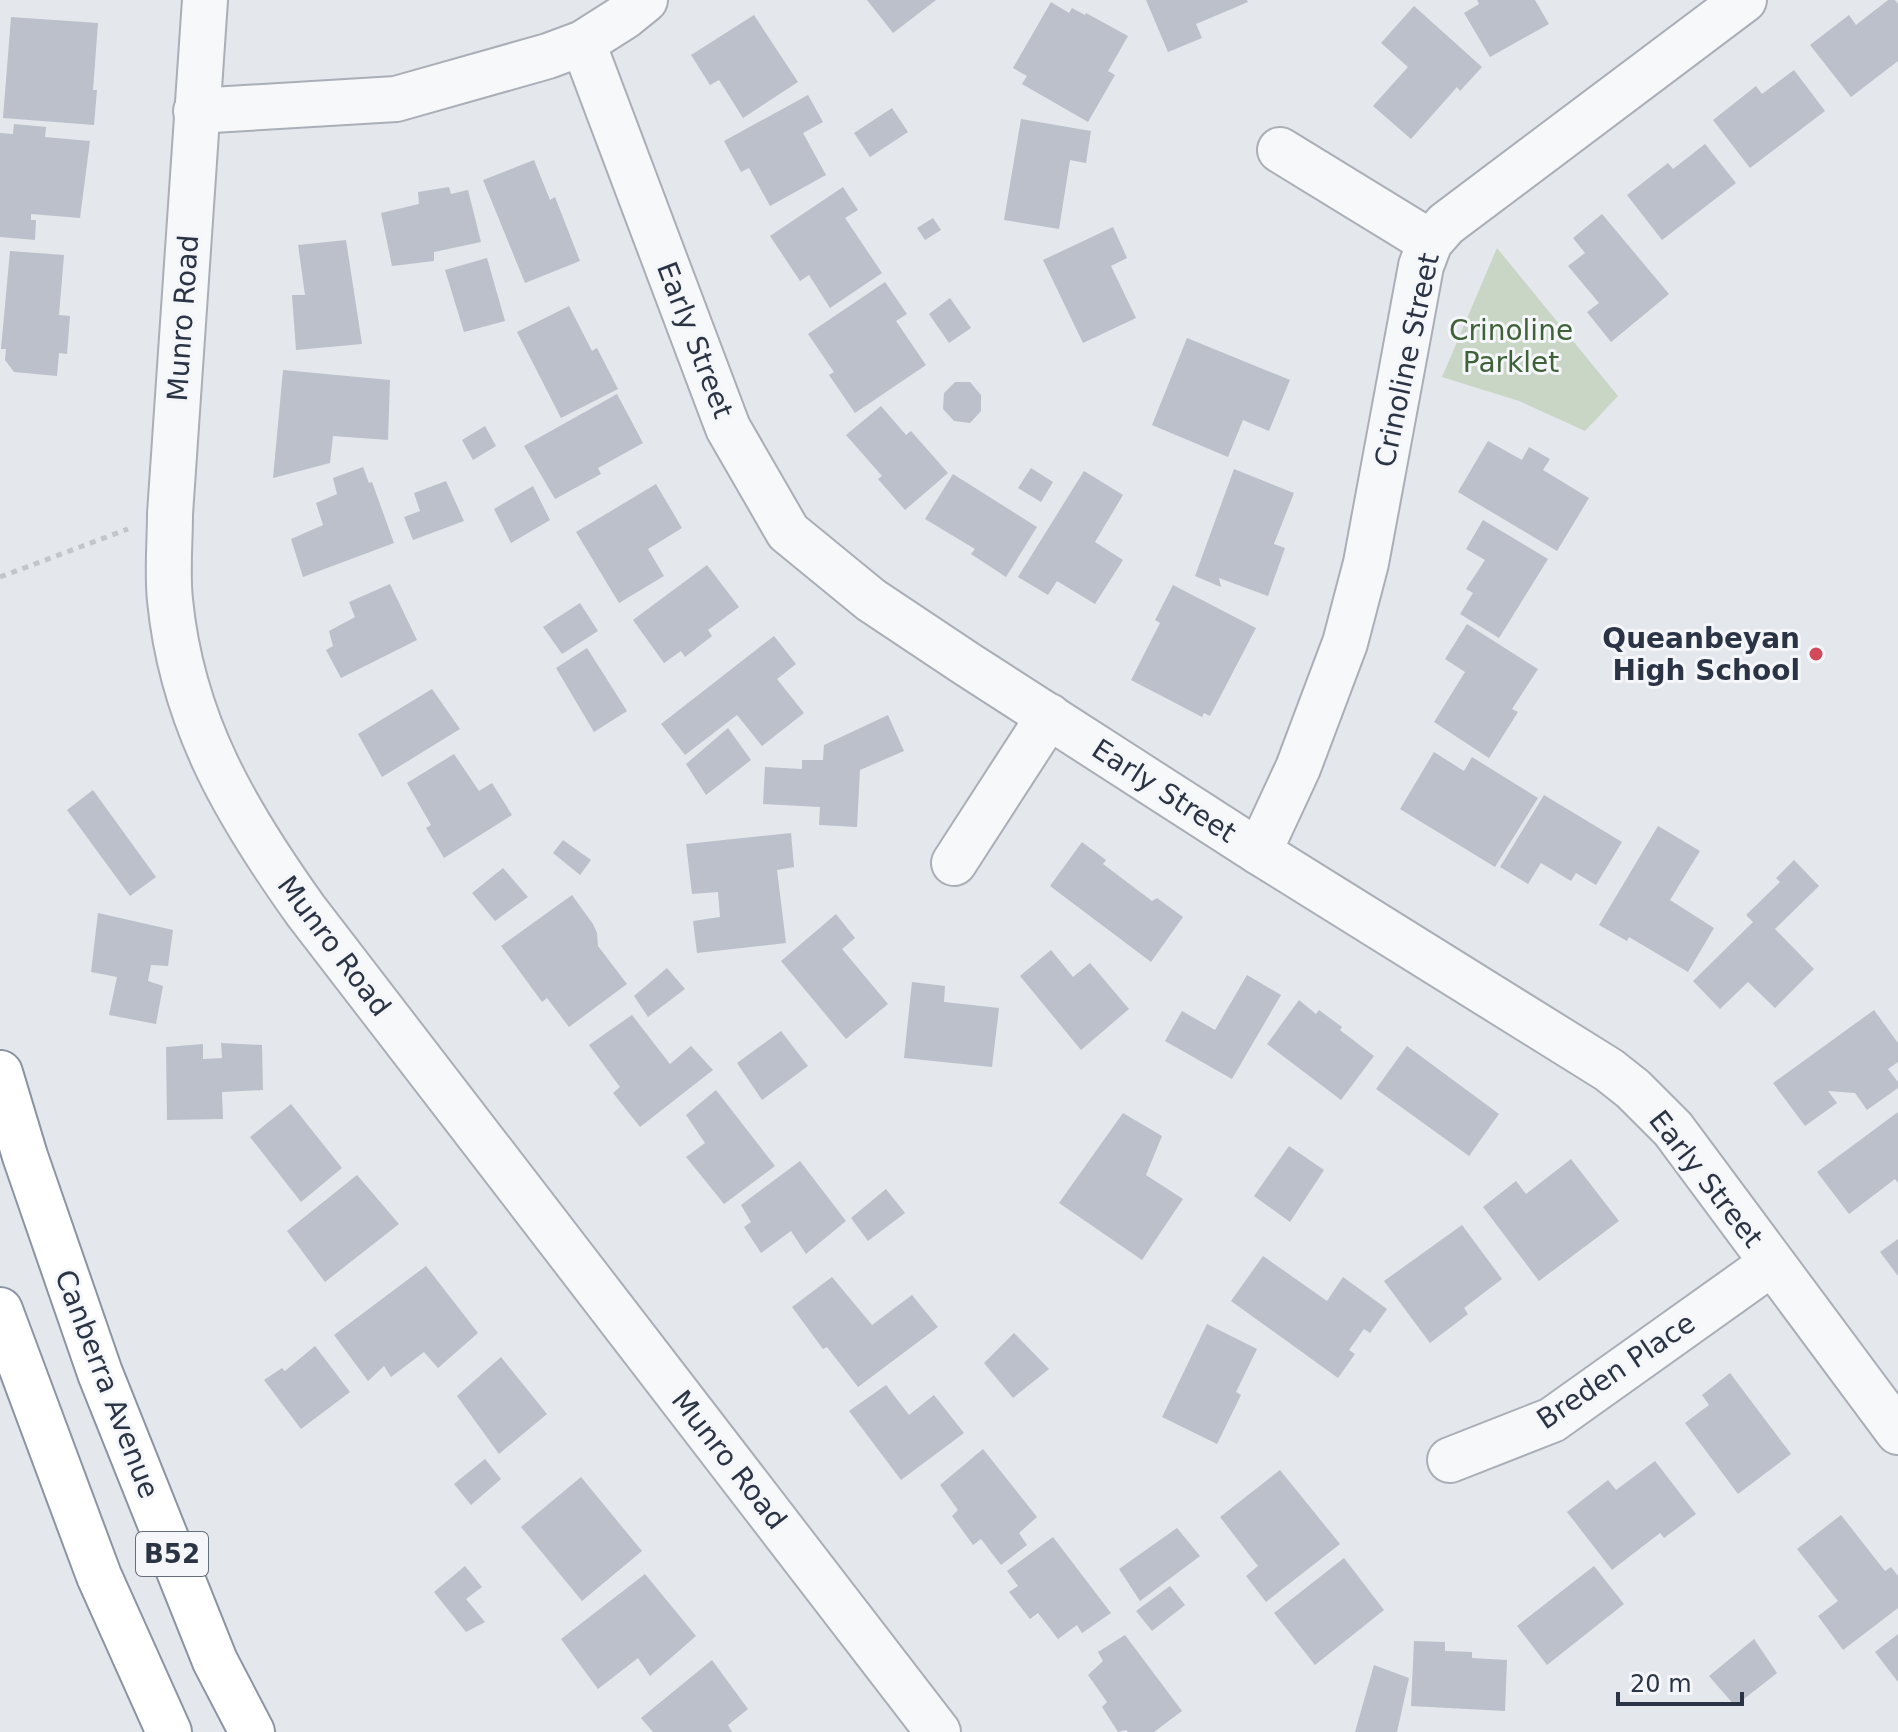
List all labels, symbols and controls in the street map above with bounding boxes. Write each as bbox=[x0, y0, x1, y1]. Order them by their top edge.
street label: Munro Road bbox=[161, 234, 205, 402]
street label: Crinoline Street bbox=[1368, 250, 1446, 470]
street label: Early Street bbox=[650, 257, 740, 423]
park label: Crinoline Parklet bbox=[1449, 314, 1573, 379]
place label: Queanbeyan High School bbox=[1602, 622, 1800, 687]
marker: Queanbeyan High School bbox=[1807, 645, 1825, 663]
street label: Early Street bbox=[1086, 732, 1242, 850]
street label: Munro Road bbox=[271, 869, 397, 1023]
street label: Early Street bbox=[1642, 1104, 1770, 1254]
street label: Canberra Avenue bbox=[48, 1265, 166, 1503]
street label: Breden Place bbox=[1531, 1306, 1701, 1436]
street label: Munro Road bbox=[665, 1384, 793, 1536]
road number: B52 bbox=[136, 1532, 208, 1576]
scale bar bbox=[1618, 1656, 1742, 1706]
text: 20 m bbox=[1630, 1670, 1692, 1698]

